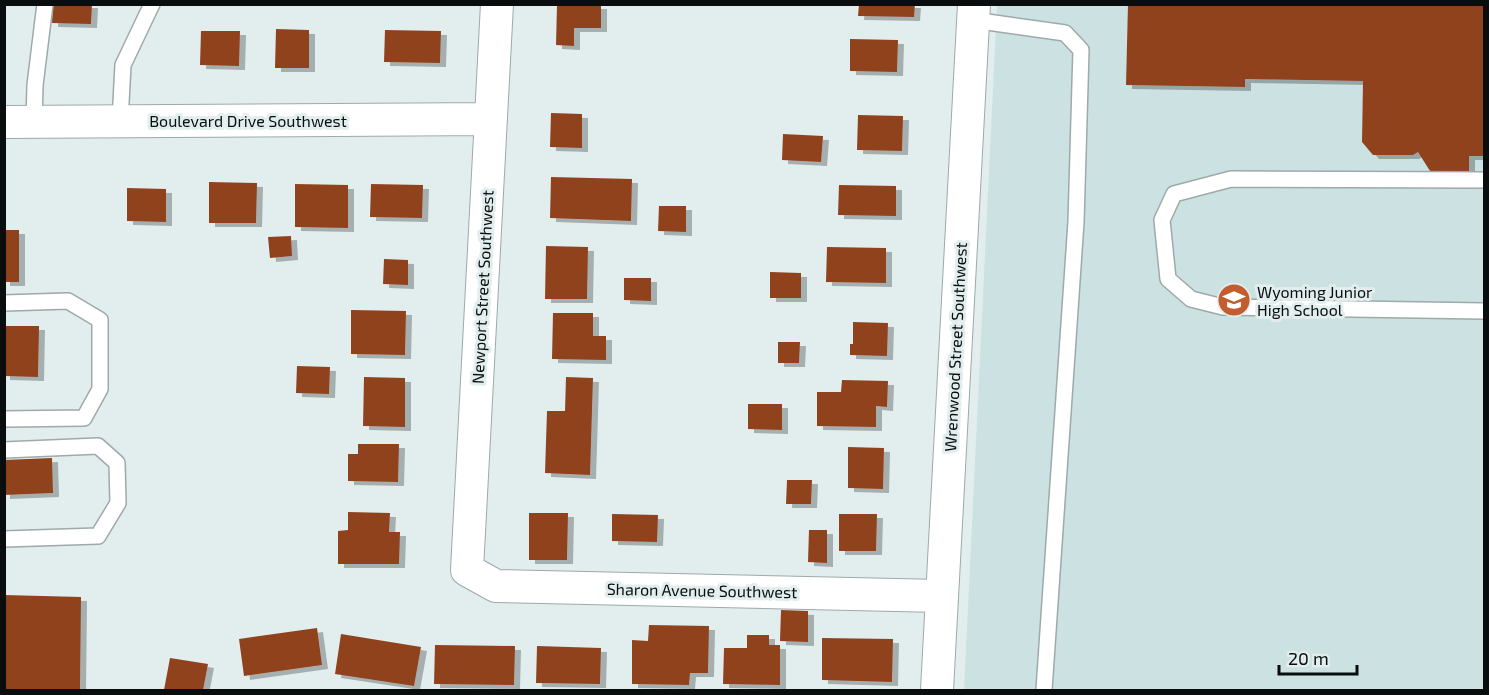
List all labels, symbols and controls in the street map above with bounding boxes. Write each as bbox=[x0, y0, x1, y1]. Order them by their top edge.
street label: Boulevard Drive Southwest bbox=[149, 111, 347, 130]
street label: Newport Street Southwest bbox=[467, 190, 497, 384]
street label: Wrenwood Street Southwest bbox=[940, 242, 970, 452]
school or university icon: Wyoming Junior High School bbox=[1216, 282, 1252, 318]
place label: Wyoming Junior High School bbox=[1257, 282, 1373, 319]
street label: Sharon Avenue Southwest bbox=[607, 579, 797, 601]
scale bar bbox=[1279, 638, 1357, 676]
text: 20 m bbox=[1288, 647, 1329, 669]

